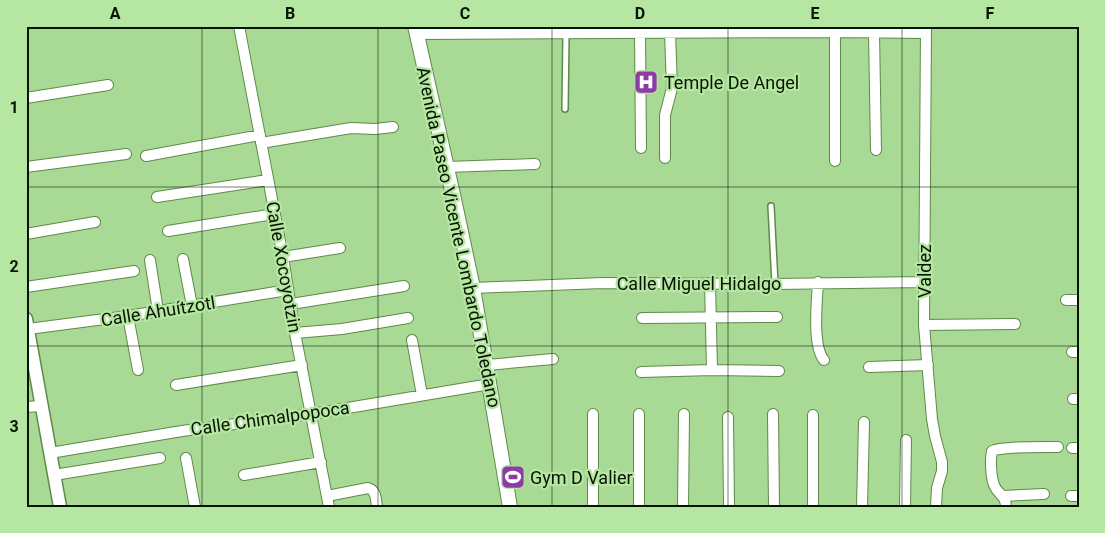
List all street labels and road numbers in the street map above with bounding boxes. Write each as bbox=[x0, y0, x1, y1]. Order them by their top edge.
street label: Avenida Paseo Vicente Lombardo Toledano bbox=[413, 65, 505, 409]
street label: Calle Xocoyotzin bbox=[262, 200, 306, 334]
street label: Valdez bbox=[914, 244, 935, 298]
street label: Calle Miguel Hidalgo bbox=[617, 273, 781, 294]
street label: Calle Ahuítzotl bbox=[99, 292, 217, 330]
street label: Calle Chimalpopoca bbox=[189, 396, 351, 440]

